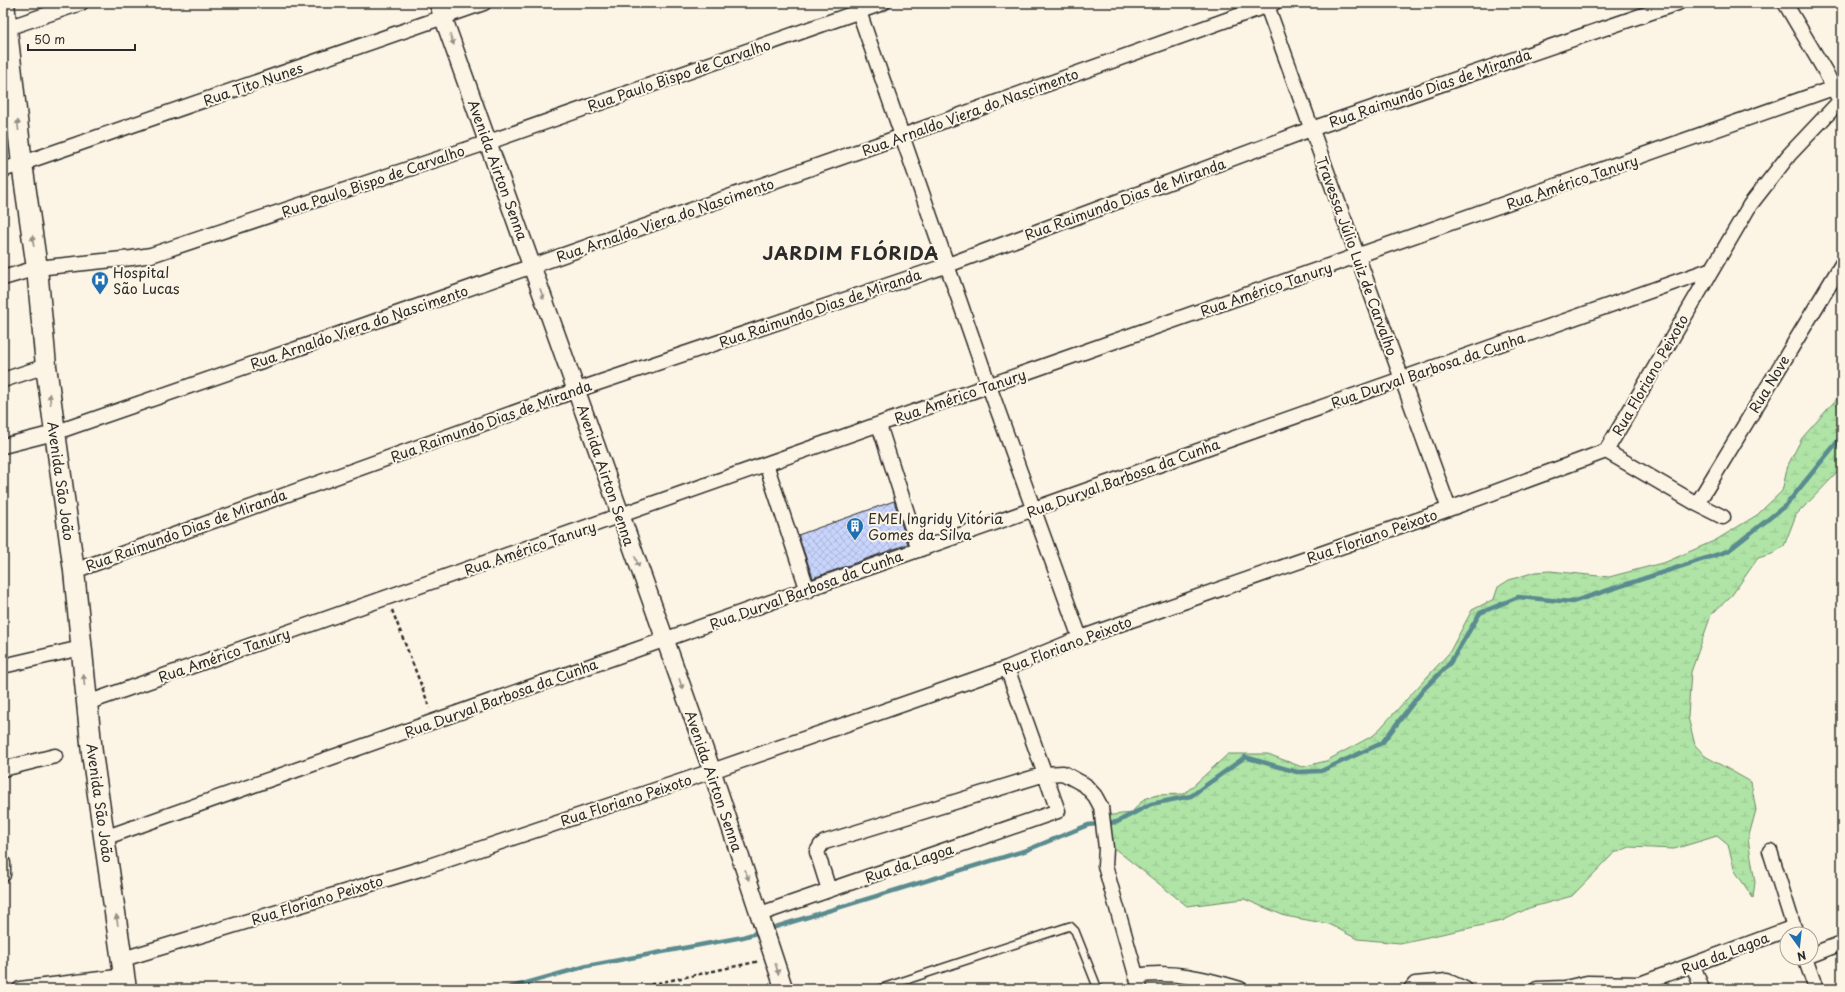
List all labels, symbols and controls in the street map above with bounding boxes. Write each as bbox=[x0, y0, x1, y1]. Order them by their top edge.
scale bar bbox=[28, 26, 135, 52]
text: 50 m bbox=[34, 30, 65, 48]
one-way arrow bbox=[449, 34, 455, 46]
street label: Rua Paulo Bispo de Carvalho bbox=[585, 34, 773, 116]
street label: Rua Raimundo Dias de Miranda bbox=[1326, 43, 1534, 133]
street label: Rua Tito Nunes bbox=[200, 57, 306, 111]
street label: Rua Arnaldo Viera do Nascimento bbox=[859, 63, 1081, 161]
street label: Avenida Airton Senna bbox=[463, 97, 533, 244]
one-way arrow bbox=[15, 119, 21, 131]
street label: Rua Paulo Bispo de Carvalho bbox=[279, 140, 467, 222]
street label: Rua Américo Tanury bbox=[1503, 150, 1641, 214]
street label: Rua Raimundo Dias de Miranda bbox=[1022, 153, 1229, 245]
street label: Travessa Júlio Luiz de Carvalho bbox=[1311, 154, 1403, 359]
street label: Rua Arnaldo Viera do Nascimento bbox=[553, 173, 777, 267]
one-way arrow bbox=[30, 235, 36, 248]
district label: JARDIM FLÓRIDA bbox=[762, 239, 940, 266]
street label: Rua Américo Tanury bbox=[1197, 257, 1335, 321]
place label: Hospital São Lucas bbox=[113, 262, 180, 299]
street label: Rua Raimundo Dias de Miranda bbox=[716, 263, 924, 353]
hospital icon: Hospital São Lucas bbox=[90, 270, 110, 295]
street label: Rua Arnaldo Viera do Nascimento bbox=[247, 280, 471, 374]
one-way arrow bbox=[540, 288, 546, 300]
street label: Rua Floriano Peixoto bbox=[1607, 310, 1693, 440]
street label: Rua Durval Barbosa da Cunha bbox=[1328, 327, 1528, 413]
street label: Rua Nove bbox=[1744, 351, 1794, 417]
street label: Rua Américo Tanury bbox=[891, 364, 1029, 428]
street label: Rua Raimundo Dias de Miranda bbox=[388, 375, 595, 467]
one-way arrow bbox=[47, 392, 53, 405]
street label: Avenida Airton Senna bbox=[572, 401, 640, 549]
street label: Avenida São João bbox=[42, 420, 80, 542]
street label: Rua Durval Barbosa da Cunha bbox=[1023, 433, 1223, 523]
street label: Rua Raimundo Dias de Miranda bbox=[83, 484, 290, 576]
street label: Rua Floriano Peixoto bbox=[1304, 504, 1440, 568]
place label: EMEI lngridy Vitória Gomes da Silva bbox=[868, 508, 1003, 545]
street label: Rua Américo Tanury bbox=[461, 516, 599, 580]
building icon: EMEI lngridy Vitória Gomes da Silva bbox=[845, 516, 865, 541]
street label: Rua Durval Barbosa da Cunha bbox=[706, 545, 906, 635]
one-way arrow bbox=[634, 556, 640, 568]
street label: Rua Floriano Peixoto bbox=[999, 611, 1135, 679]
street label: Rua Américo Tanury bbox=[155, 623, 293, 687]
street label: Rua Durval Barbosa da Cunha bbox=[401, 653, 601, 743]
one-way arrow bbox=[81, 674, 88, 686]
one-way arrow bbox=[678, 678, 684, 690]
street label: Avenida Airton Senna bbox=[680, 707, 748, 855]
street label: Avenida São João bbox=[81, 742, 119, 864]
street label: Rua Floriano Peixoto bbox=[558, 769, 694, 831]
street label: Rua da Lagoa bbox=[862, 838, 956, 888]
one-way arrow bbox=[744, 869, 750, 881]
street label: Rua Floriano Peixoto bbox=[248, 870, 386, 930]
one-way arrow bbox=[114, 914, 120, 926]
north arrow bbox=[1779, 926, 1819, 966]
street label: Rua da Lagoa bbox=[1678, 927, 1772, 979]
text: N bbox=[1795, 947, 1808, 966]
one-way arrow bbox=[774, 963, 780, 975]

